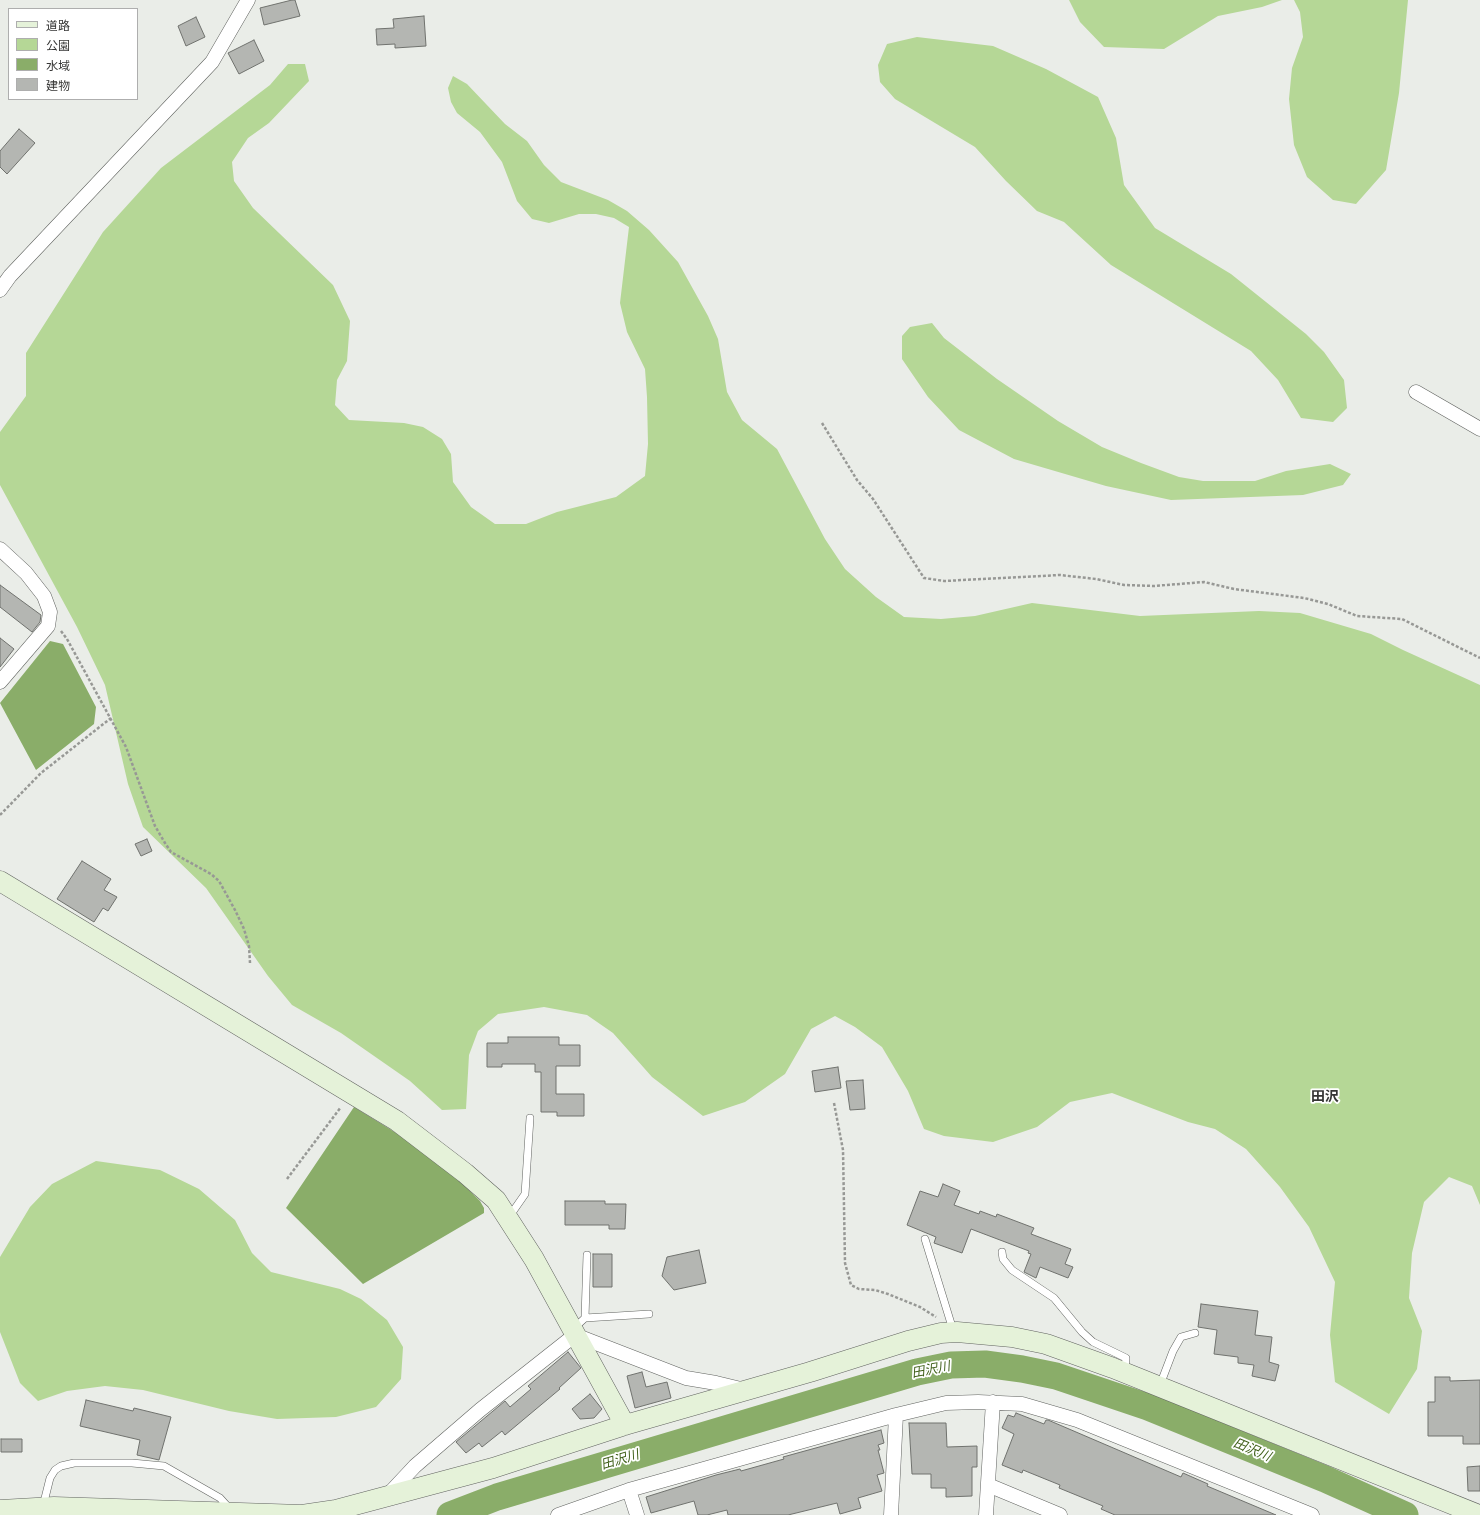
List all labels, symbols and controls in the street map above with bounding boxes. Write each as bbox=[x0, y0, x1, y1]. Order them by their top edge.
legend bbox=[8, 8, 138, 100]
text: 道路 bbox=[46, 19, 70, 33]
text: 公園 bbox=[46, 39, 70, 53]
text: 水域 bbox=[46, 59, 70, 73]
text: 建物 bbox=[46, 79, 70, 93]
district label: 田沢 bbox=[1311, 1089, 1339, 1105]
water label: 田沢川 bbox=[910, 1359, 952, 1381]
water label: 田沢川 bbox=[1231, 1435, 1273, 1465]
water label: 田沢川 bbox=[599, 1447, 641, 1473]

